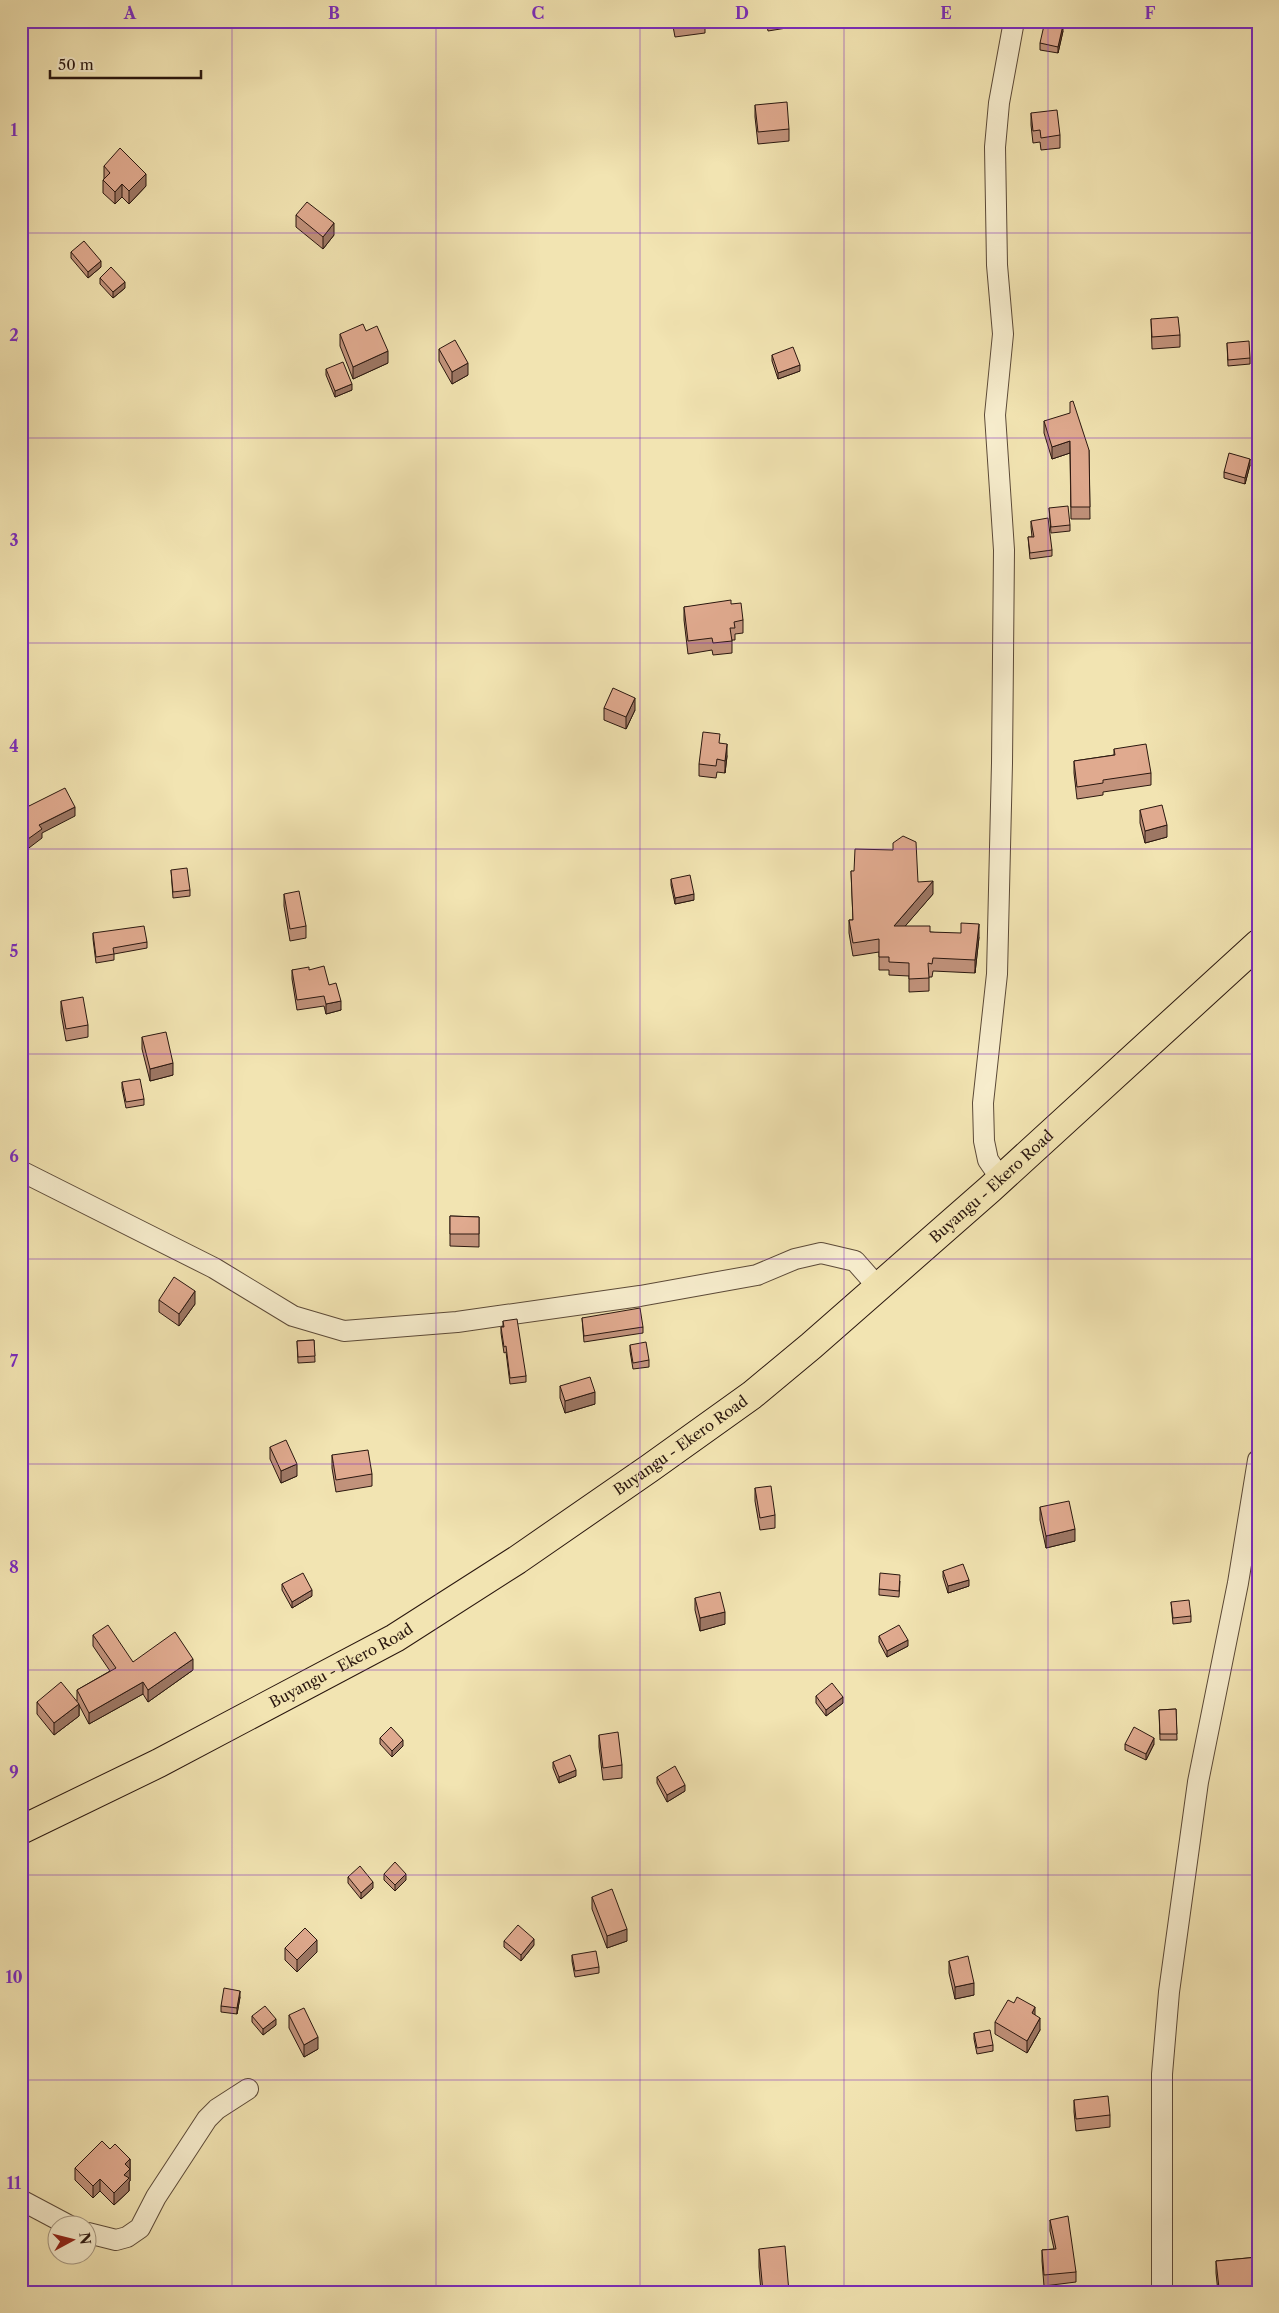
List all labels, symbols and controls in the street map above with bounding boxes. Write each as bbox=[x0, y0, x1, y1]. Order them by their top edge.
text: A bbox=[123, 3, 137, 23]
text: B bbox=[328, 3, 340, 23]
text: C bbox=[532, 3, 544, 23]
text: D bbox=[735, 3, 749, 23]
text: E bbox=[940, 3, 952, 23]
text: F bbox=[1145, 3, 1156, 23]
scale bar bbox=[50, 48, 201, 80]
text: 50 m bbox=[58, 55, 94, 74]
text: 1 bbox=[10, 120, 18, 140]
text: 2 bbox=[9, 325, 19, 345]
text: 3 bbox=[9, 530, 19, 550]
text: 4 bbox=[9, 736, 19, 756]
text: 5 bbox=[10, 941, 19, 961]
street label: Buyangu - Ekero Road bbox=[925, 1126, 1057, 1247]
text: 6 bbox=[9, 1146, 19, 1166]
text: 7 bbox=[10, 1351, 19, 1371]
street label: Buyangu - Ekero Road bbox=[610, 1391, 751, 1499]
text: 8 bbox=[9, 1557, 19, 1577]
street label: Buyangu - Ekero Road bbox=[266, 1619, 416, 1712]
text: 9 bbox=[9, 1762, 19, 1782]
text: 10 bbox=[5, 1967, 23, 1987]
text: 11 bbox=[7, 2173, 22, 2193]
north arrow bbox=[48, 2216, 98, 2266]
text: N bbox=[75, 2231, 95, 2246]

